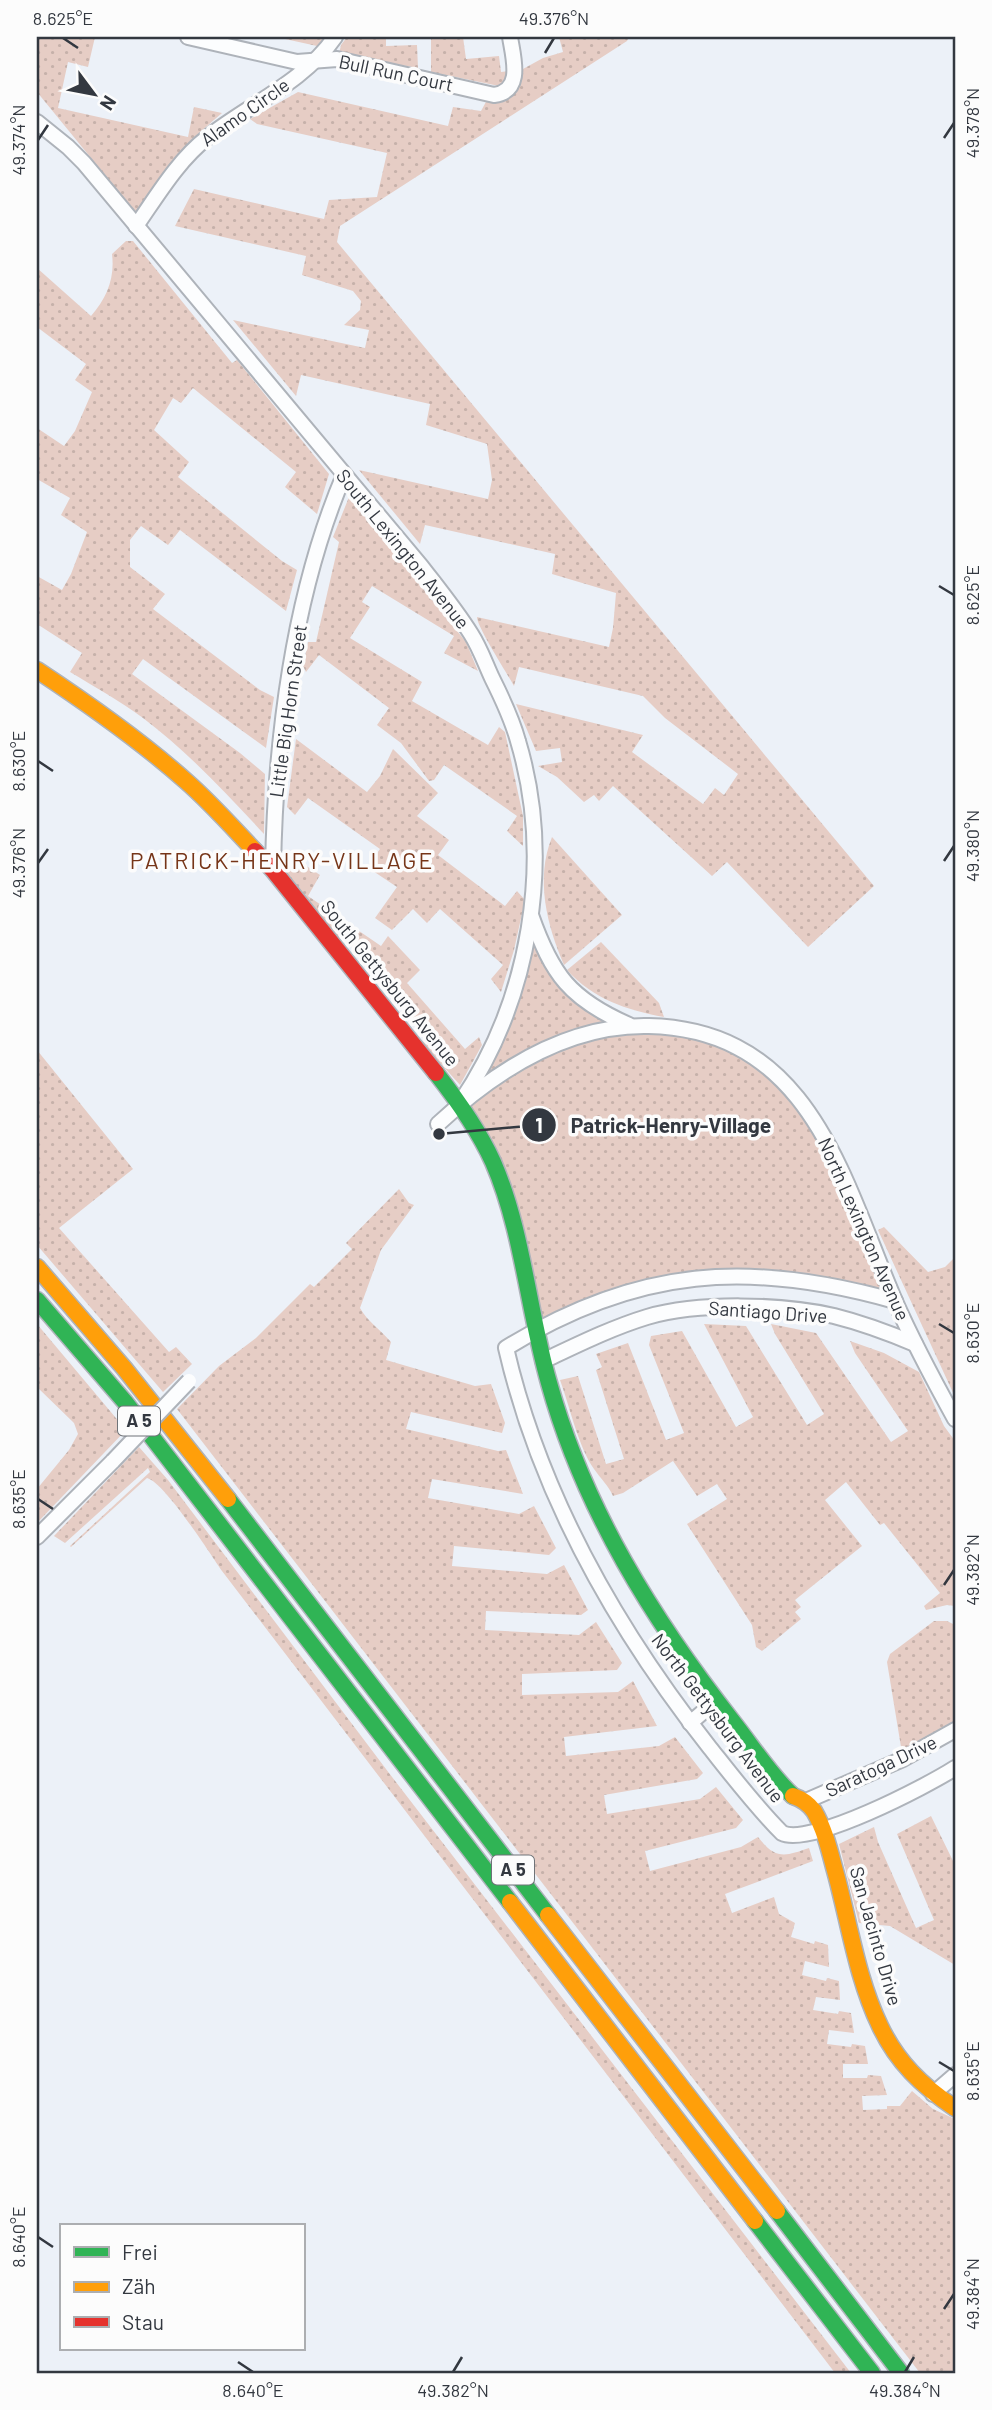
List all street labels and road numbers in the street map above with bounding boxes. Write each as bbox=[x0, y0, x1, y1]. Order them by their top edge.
street label: Bull Run Court bbox=[337, 49, 455, 96]
street label: Alamo Circle bbox=[196, 73, 293, 151]
street label: South Lexington Avenue bbox=[332, 464, 475, 633]
street label: Little Big Horn Street bbox=[264, 623, 311, 799]
street label: South Gettysburg Avenue bbox=[316, 895, 464, 1070]
street label: North Lexington Avenue bbox=[814, 1134, 915, 1324]
street label: Santiago Drive bbox=[708, 1296, 828, 1327]
road number: A 5 bbox=[118, 1406, 160, 1436]
street label: North Gettysburg Avenue bbox=[647, 1629, 789, 1807]
street label: Saratoga Drive bbox=[821, 1730, 940, 1801]
road number: A 5 bbox=[492, 1856, 534, 1884]
street label: San Jacinto Drive bbox=[846, 1864, 907, 2008]

